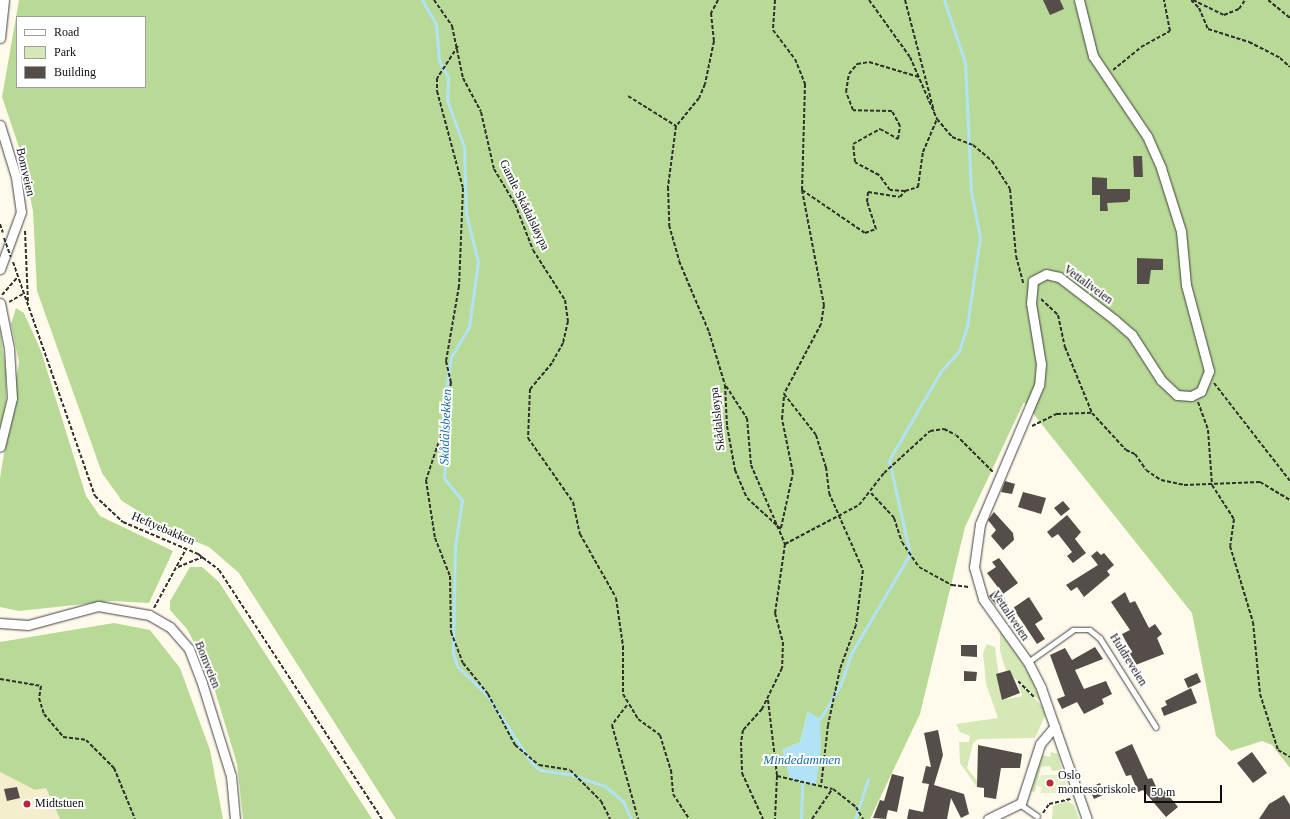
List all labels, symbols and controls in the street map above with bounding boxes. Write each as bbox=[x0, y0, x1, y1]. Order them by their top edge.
legend bbox=[16, 16, 146, 88]
text: Road bbox=[54, 25, 79, 39]
text: Park bbox=[54, 45, 76, 59]
text: Building bbox=[54, 65, 96, 79]
street label: Bomveien bbox=[12, 146, 38, 198]
street label: Gamle Skådalsløypa bbox=[496, 157, 552, 253]
street label: Vettaliveien bbox=[1061, 262, 1115, 308]
street label: Skådalsløypa bbox=[707, 386, 729, 452]
water label: Skådalsbekken bbox=[437, 388, 455, 466]
street label: Heftyebakken bbox=[129, 509, 197, 549]
street label: Vettaliveien bbox=[988, 588, 1032, 644]
street label: Huldreveien bbox=[1106, 631, 1150, 689]
street label: Bomveien bbox=[191, 639, 223, 691]
water label: Mindedammen bbox=[763, 752, 841, 768]
place label: Oslo montessoriskole bbox=[1058, 769, 1136, 797]
scale bar bbox=[1146, 777, 1224, 803]
marker: Oslo montessoriskole bbox=[1045, 778, 1055, 788]
text: 50 m bbox=[1151, 785, 1175, 799]
place label: Midtstuen bbox=[35, 797, 84, 811]
marker: Midtstuen bbox=[22, 799, 32, 809]

